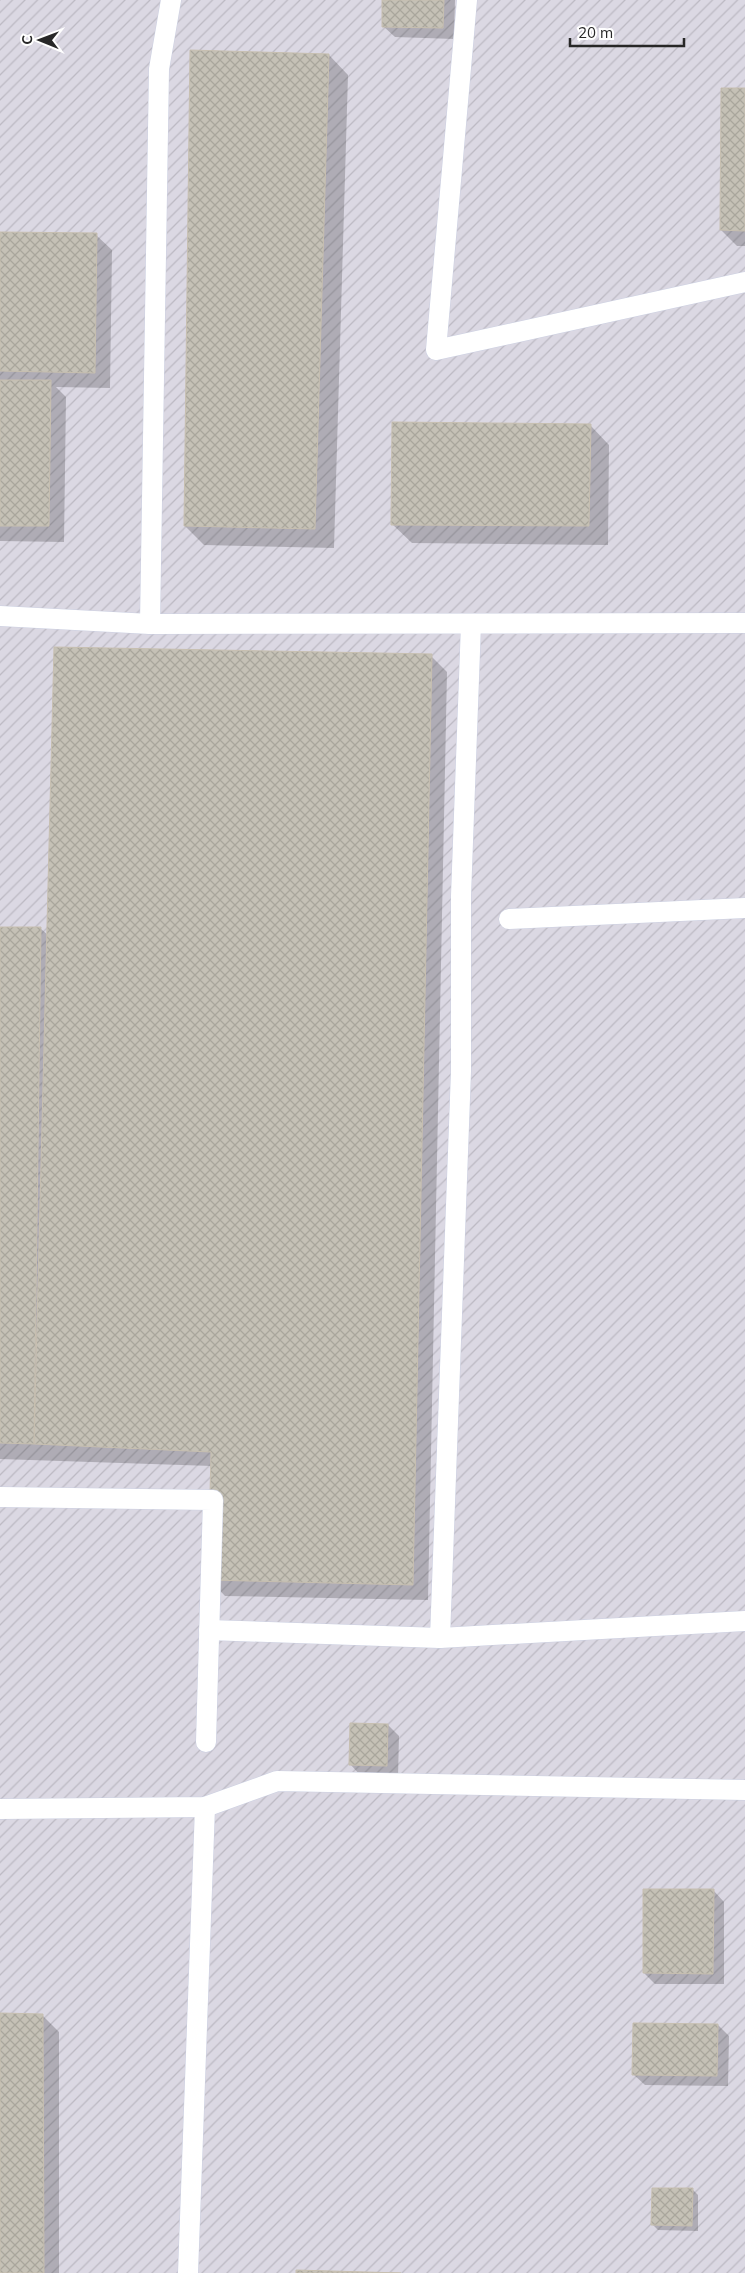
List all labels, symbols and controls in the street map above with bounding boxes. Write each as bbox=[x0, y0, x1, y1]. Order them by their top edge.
north arrow bbox=[15, 15, 65, 65]
scale bar bbox=[570, 15, 684, 47]
text: 20 m bbox=[578, 23, 613, 42]
text: С bbox=[18, 35, 36, 45]

